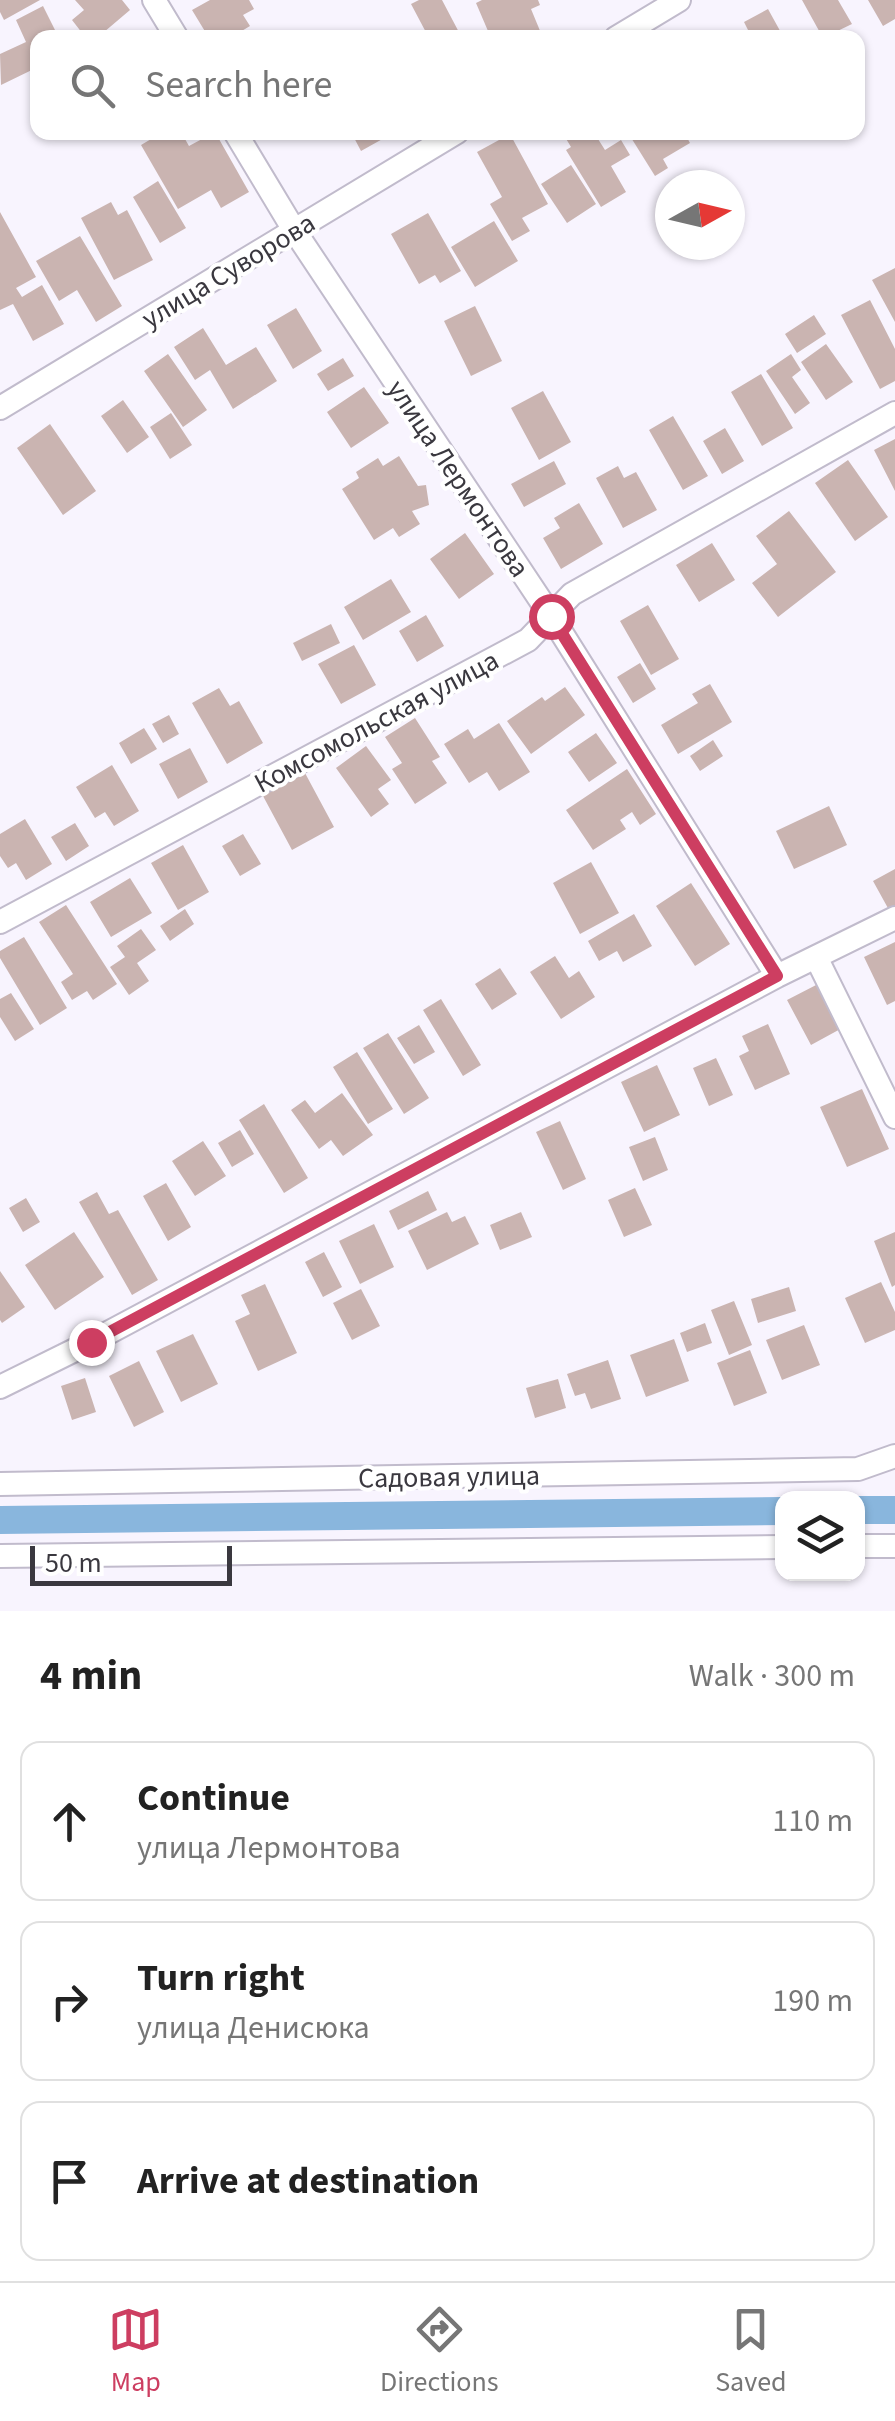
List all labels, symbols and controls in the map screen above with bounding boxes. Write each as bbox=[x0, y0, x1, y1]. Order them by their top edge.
search box bbox=[30, 30, 865, 140]
icon: search bbox=[65, 58, 120, 113]
text: Search here bbox=[145, 58, 332, 112]
north arrow bbox=[655, 170, 745, 260]
street label: улица Суворова bbox=[134, 203, 323, 339]
street label: улица Лермонтова bbox=[377, 372, 539, 585]
route start bbox=[529, 594, 575, 640]
street label: Комсомольская улица bbox=[247, 640, 506, 803]
route end bbox=[69, 1320, 115, 1366]
street label: Садовая улица bbox=[358, 1455, 540, 1499]
map controls bbox=[775, 1491, 865, 1581]
button: layers bbox=[775, 1491, 865, 1581]
scale bar bbox=[30, 1541, 232, 1586]
text: 50 m bbox=[45, 1543, 102, 1583]
text: 4 min bbox=[40, 1646, 142, 1706]
text: Walk · 300 m bbox=[689, 1653, 855, 1699]
text: Continue bbox=[137, 1771, 290, 1825]
icon: ahead bbox=[42, 1794, 97, 1849]
text: 110 m bbox=[772, 1798, 853, 1844]
text: улица Лермонтова bbox=[137, 1825, 401, 1871]
text: Turn right bbox=[137, 1951, 305, 2005]
icon: right bbox=[42, 1974, 97, 2029]
text: 190 m bbox=[772, 1978, 853, 2024]
text: улица Денисюка bbox=[137, 2005, 370, 2051]
icon: arrive bbox=[42, 2154, 97, 2209]
text: Arrive at destination bbox=[137, 2154, 479, 2208]
tab: Map bbox=[108, 2302, 163, 2402]
tab: Directions bbox=[380, 2302, 499, 2402]
tab: Saved bbox=[715, 2302, 787, 2402]

